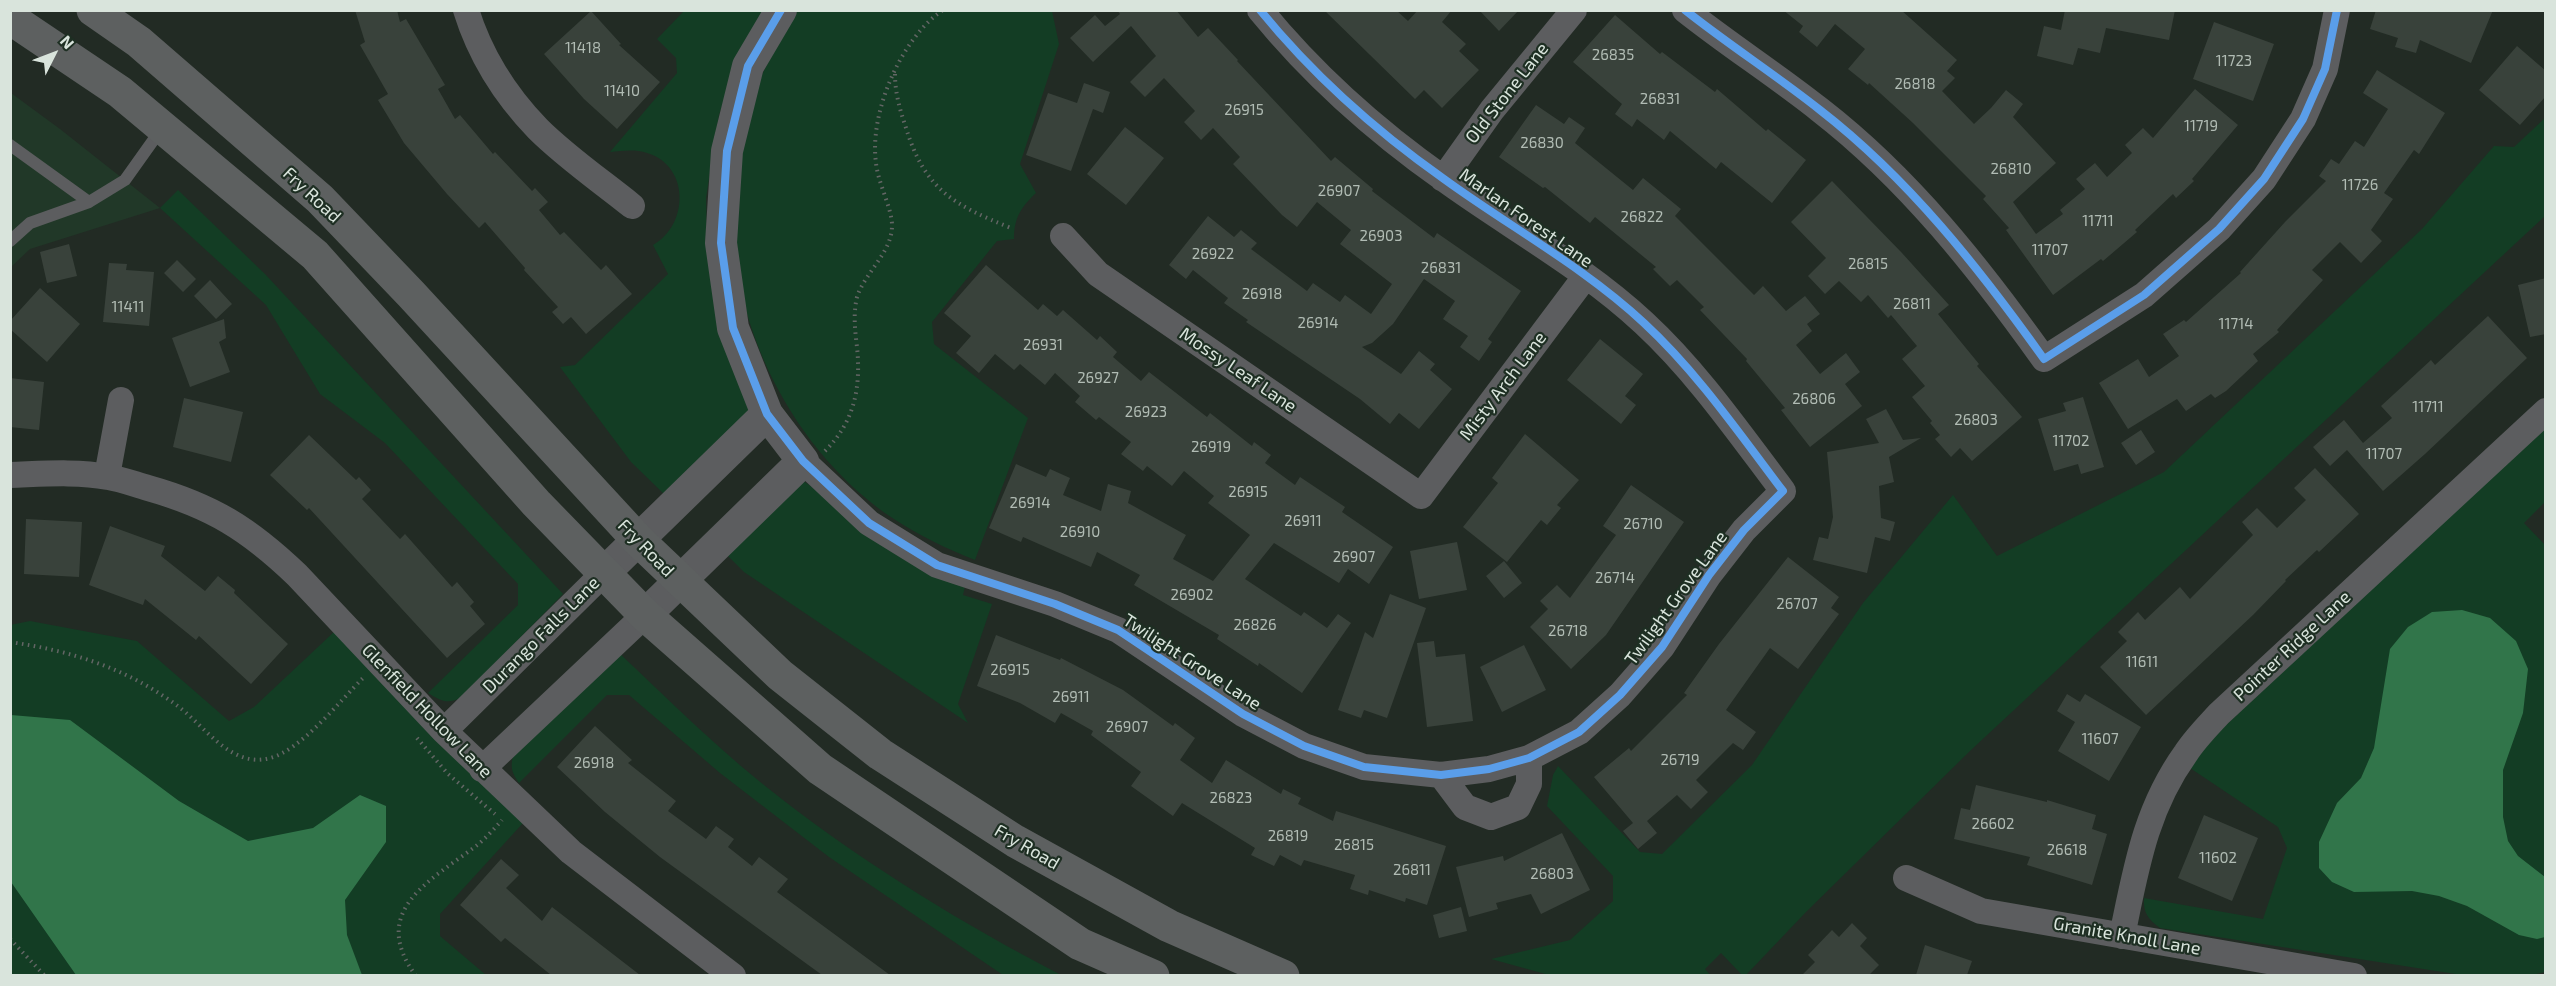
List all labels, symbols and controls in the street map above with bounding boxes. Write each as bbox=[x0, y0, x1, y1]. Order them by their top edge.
north arrow bbox=[24, 24, 84, 84]
text: N bbox=[57, 31, 79, 52]
street label: Old Stone Lane bbox=[1461, 38, 1553, 148]
house number: 11418 bbox=[565, 39, 601, 57]
house number: 26835 bbox=[1592, 46, 1634, 64]
house number: 11723 bbox=[2216, 52, 2252, 70]
house number: 26818 bbox=[1894, 75, 1936, 93]
house number: 11410 bbox=[604, 82, 640, 100]
house number: 26831 bbox=[1640, 90, 1680, 108]
house number: 26915 bbox=[1224, 101, 1264, 119]
house number: 11719 bbox=[2184, 117, 2218, 135]
house number: 26830 bbox=[1520, 134, 1564, 152]
house number: 26810 bbox=[1990, 160, 2032, 178]
street label: Fry Road bbox=[278, 163, 346, 227]
street label: Marlan Forest Lane bbox=[1455, 164, 1597, 272]
house number: 11726 bbox=[2342, 176, 2378, 194]
house number: 26907 bbox=[1318, 182, 1360, 200]
house number: 26822 bbox=[1621, 208, 1663, 226]
house number: 11711 bbox=[2082, 212, 2114, 230]
house number: 26903 bbox=[1360, 227, 1402, 245]
house number: 11707 bbox=[2032, 241, 2068, 259]
house number: 26922 bbox=[1192, 245, 1234, 263]
house number: 26815 bbox=[1848, 255, 1888, 273]
house number: 26831 bbox=[1421, 259, 1461, 277]
house number: 26918 bbox=[1242, 285, 1282, 303]
house number: 26811 bbox=[1893, 295, 1931, 313]
house number: 11411 bbox=[111, 298, 145, 316]
house number: 26914 bbox=[1298, 314, 1338, 332]
house number: 11714 bbox=[2219, 315, 2253, 333]
street label: Mossy Leaf Lane bbox=[1175, 323, 1301, 417]
street label: Misty Arch Lane bbox=[1455, 327, 1551, 445]
house number: 26931 bbox=[1023, 336, 1063, 354]
house number: 26927 bbox=[1077, 369, 1119, 387]
house number: 26806 bbox=[1792, 390, 1836, 408]
house number: 11711 bbox=[2412, 398, 2444, 416]
house number: 26923 bbox=[1125, 403, 1167, 421]
house number: 26803 bbox=[1954, 411, 1998, 429]
house number: 11702 bbox=[2052, 432, 2090, 450]
house number: 26919 bbox=[1191, 438, 1231, 456]
house number: 11707 bbox=[2366, 445, 2402, 463]
house number: 26915 bbox=[1228, 483, 1268, 501]
house number: 26914 bbox=[1010, 494, 1050, 512]
house number: 26911 bbox=[1284, 512, 1322, 530]
street label: Fry Road bbox=[613, 515, 679, 581]
house number: 26710 bbox=[1623, 515, 1663, 533]
house number: 26910 bbox=[1060, 523, 1100, 541]
street label: Twilight Grove Lane bbox=[1620, 527, 1732, 669]
house number: 26907 bbox=[1333, 548, 1375, 566]
house number: 26714 bbox=[1595, 569, 1635, 587]
street label: Durango Falls Lane bbox=[478, 572, 604, 698]
house number: 26902 bbox=[1170, 586, 1214, 604]
street label: Pointer Ridge Lane bbox=[2229, 586, 2355, 706]
house number: 26707 bbox=[1776, 595, 1818, 613]
street label: Twilight Grove Lane bbox=[1119, 609, 1265, 715]
house number: 26826 bbox=[1233, 616, 1277, 634]
house number: 26718 bbox=[1548, 622, 1588, 640]
street label: Glenfield Hollow Lane bbox=[357, 639, 497, 783]
house number: 11611 bbox=[2126, 653, 2158, 671]
house number: 26915 bbox=[990, 661, 1030, 679]
house number: 26911 bbox=[1052, 688, 1090, 706]
house number: 26907 bbox=[1106, 718, 1148, 736]
house number: 11607 bbox=[2081, 730, 2119, 748]
house number: 26719 bbox=[1660, 751, 1700, 769]
house number: 26918 bbox=[574, 754, 614, 772]
house number: 26823 bbox=[1210, 789, 1252, 807]
house number: 26602 bbox=[1971, 815, 2015, 833]
street label: Fry Road bbox=[991, 820, 1063, 874]
house number: 26819 bbox=[1268, 827, 1308, 845]
house number: 26815 bbox=[1334, 836, 1374, 854]
house number: 26618 bbox=[2047, 841, 2087, 859]
house number: 11602 bbox=[2199, 849, 2237, 867]
house number: 26811 bbox=[1393, 861, 1431, 879]
house number: 26803 bbox=[1530, 865, 1574, 883]
street label: Granite Knoll Lane bbox=[2052, 912, 2202, 960]

